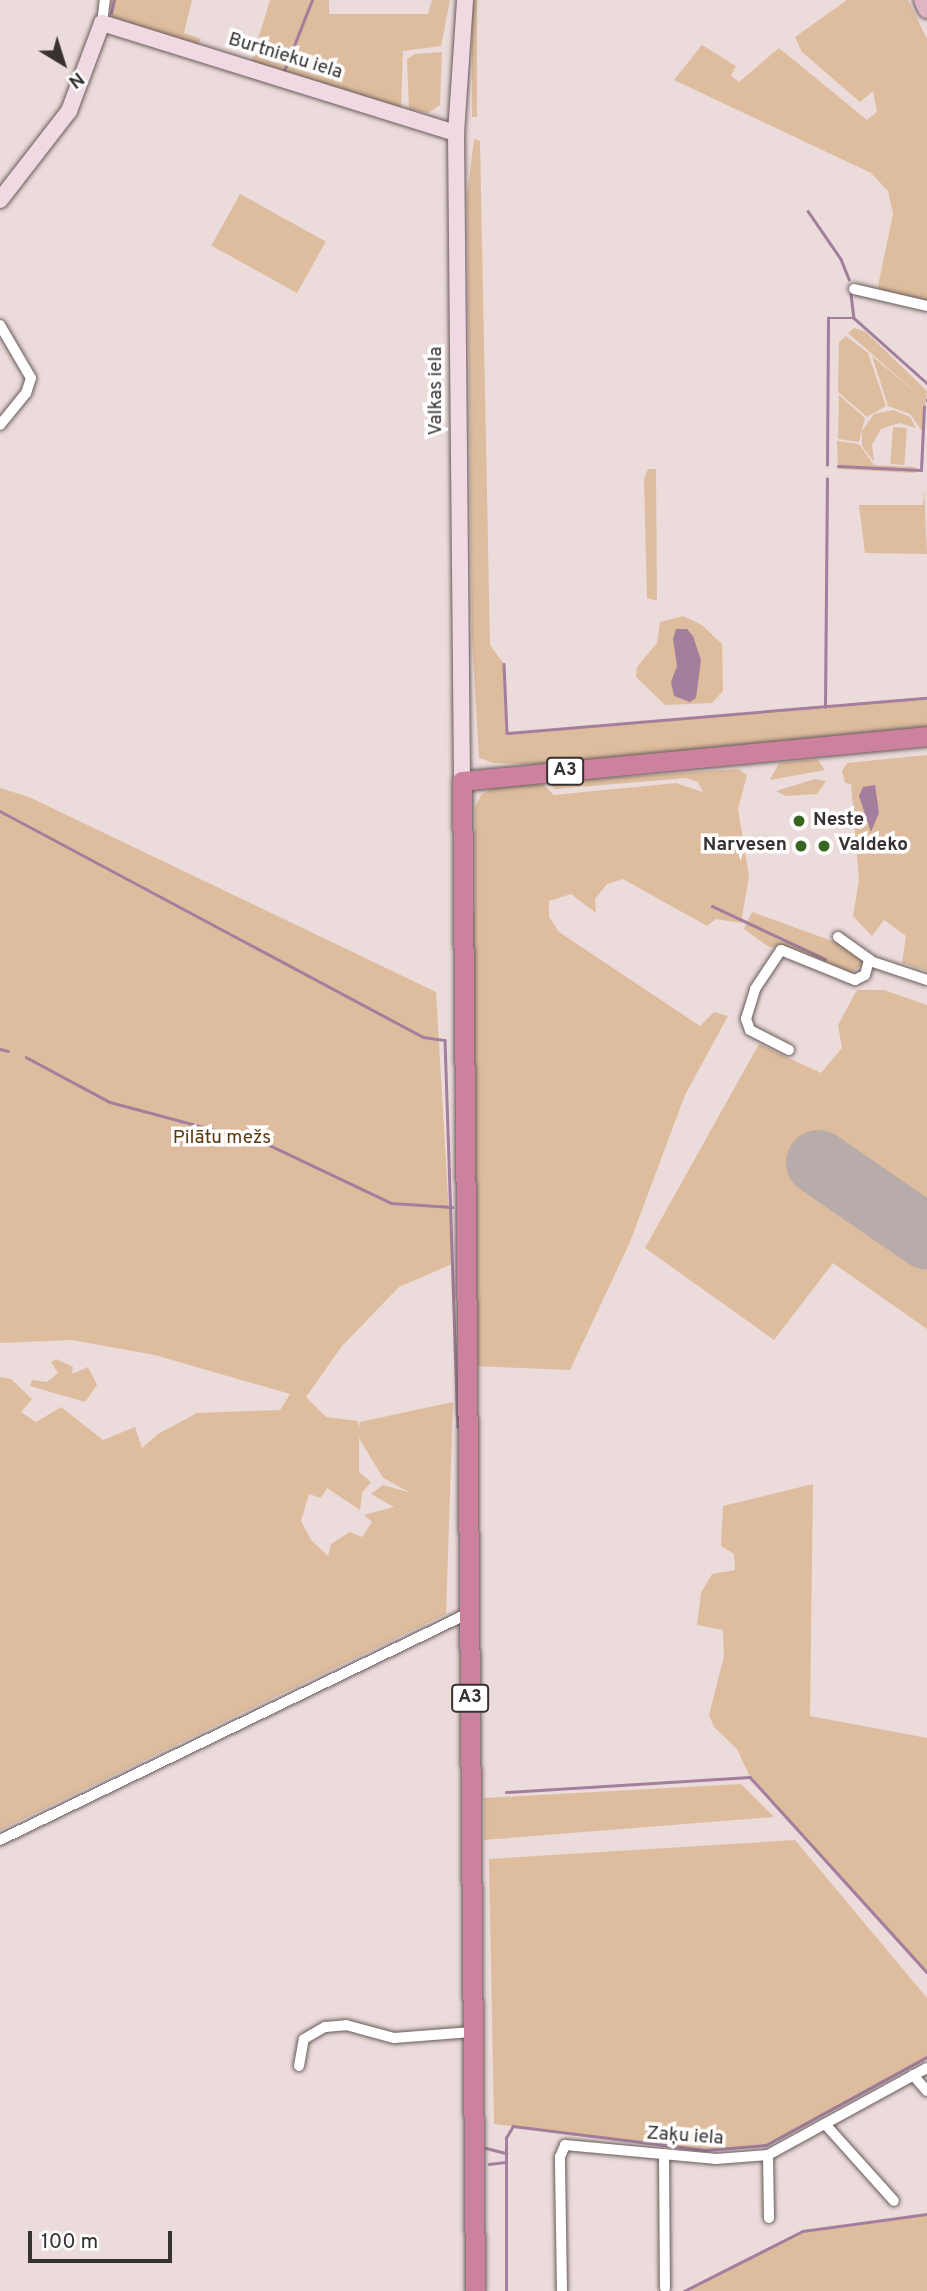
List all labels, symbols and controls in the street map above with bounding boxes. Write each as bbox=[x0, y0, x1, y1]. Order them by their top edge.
north arrow bbox=[28, 28, 98, 98]
street label: Burtnieku iela bbox=[225, 29, 345, 85]
text: N bbox=[63, 66, 89, 93]
street label: Valkas iela bbox=[426, 346, 448, 436]
road number: A3 bbox=[546, 756, 584, 786]
place label: Neste bbox=[813, 810, 864, 832]
marker: Neste bbox=[791, 813, 807, 829]
place label: Narvesen bbox=[703, 835, 787, 857]
place label: Valdeko bbox=[838, 835, 908, 857]
marker: Narvesen bbox=[793, 838, 809, 854]
marker: Valdeko bbox=[816, 838, 832, 854]
park label: Pilātu mežs bbox=[173, 1128, 271, 1150]
road number: A3 bbox=[451, 1684, 489, 1713]
street label: Zaķu iela bbox=[646, 2123, 724, 2151]
scale bar bbox=[32, 2218, 175, 2262]
text: 100 m bbox=[41, 2229, 98, 2256]

